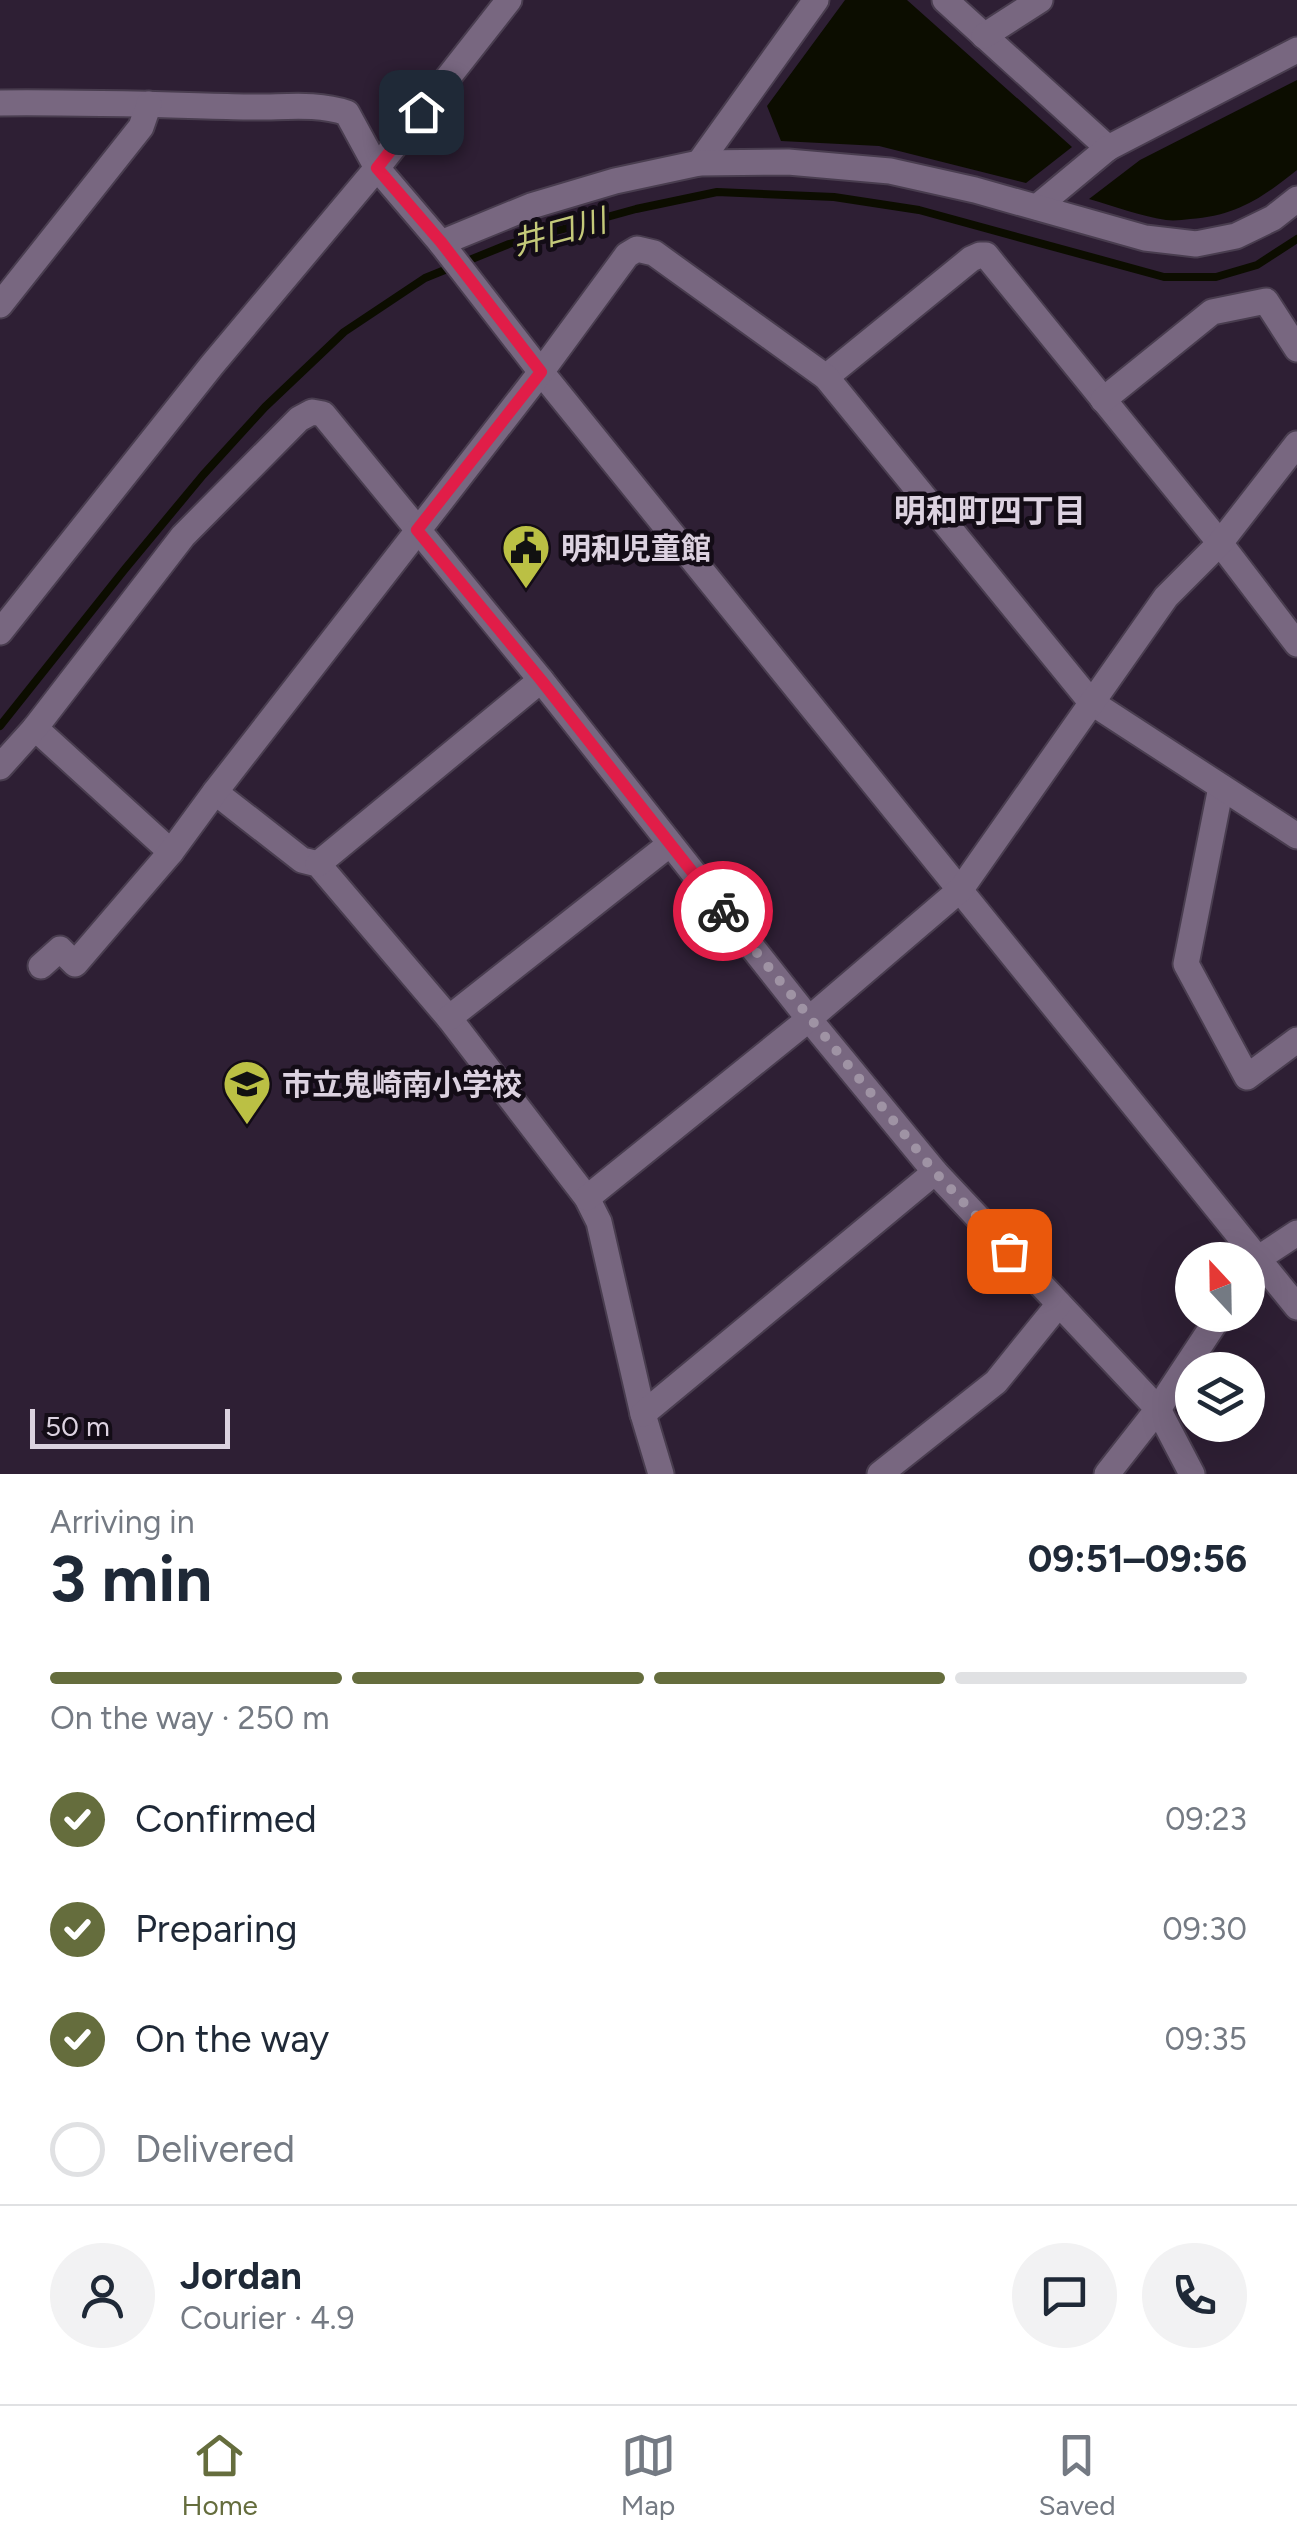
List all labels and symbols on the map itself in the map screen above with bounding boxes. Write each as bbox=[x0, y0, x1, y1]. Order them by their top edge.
pin bbox=[379, 70, 464, 155]
water label: 井口川 bbox=[508, 200, 613, 263]
district label: 明和町四丁目 bbox=[894, 492, 1086, 530]
public building icon: 明和児童館 bbox=[500, 522, 552, 590]
place label: 明和児童館 bbox=[561, 530, 711, 567]
courier bbox=[673, 861, 773, 961]
school or university icon: 市立鬼崎南小学校 bbox=[221, 1058, 273, 1126]
place label: 市立鬼崎南小学校 bbox=[282, 1066, 522, 1103]
pin bbox=[967, 1209, 1052, 1294]
north arrow bbox=[1175, 1242, 1265, 1332]
scale bar bbox=[30, 1404, 230, 1448]

